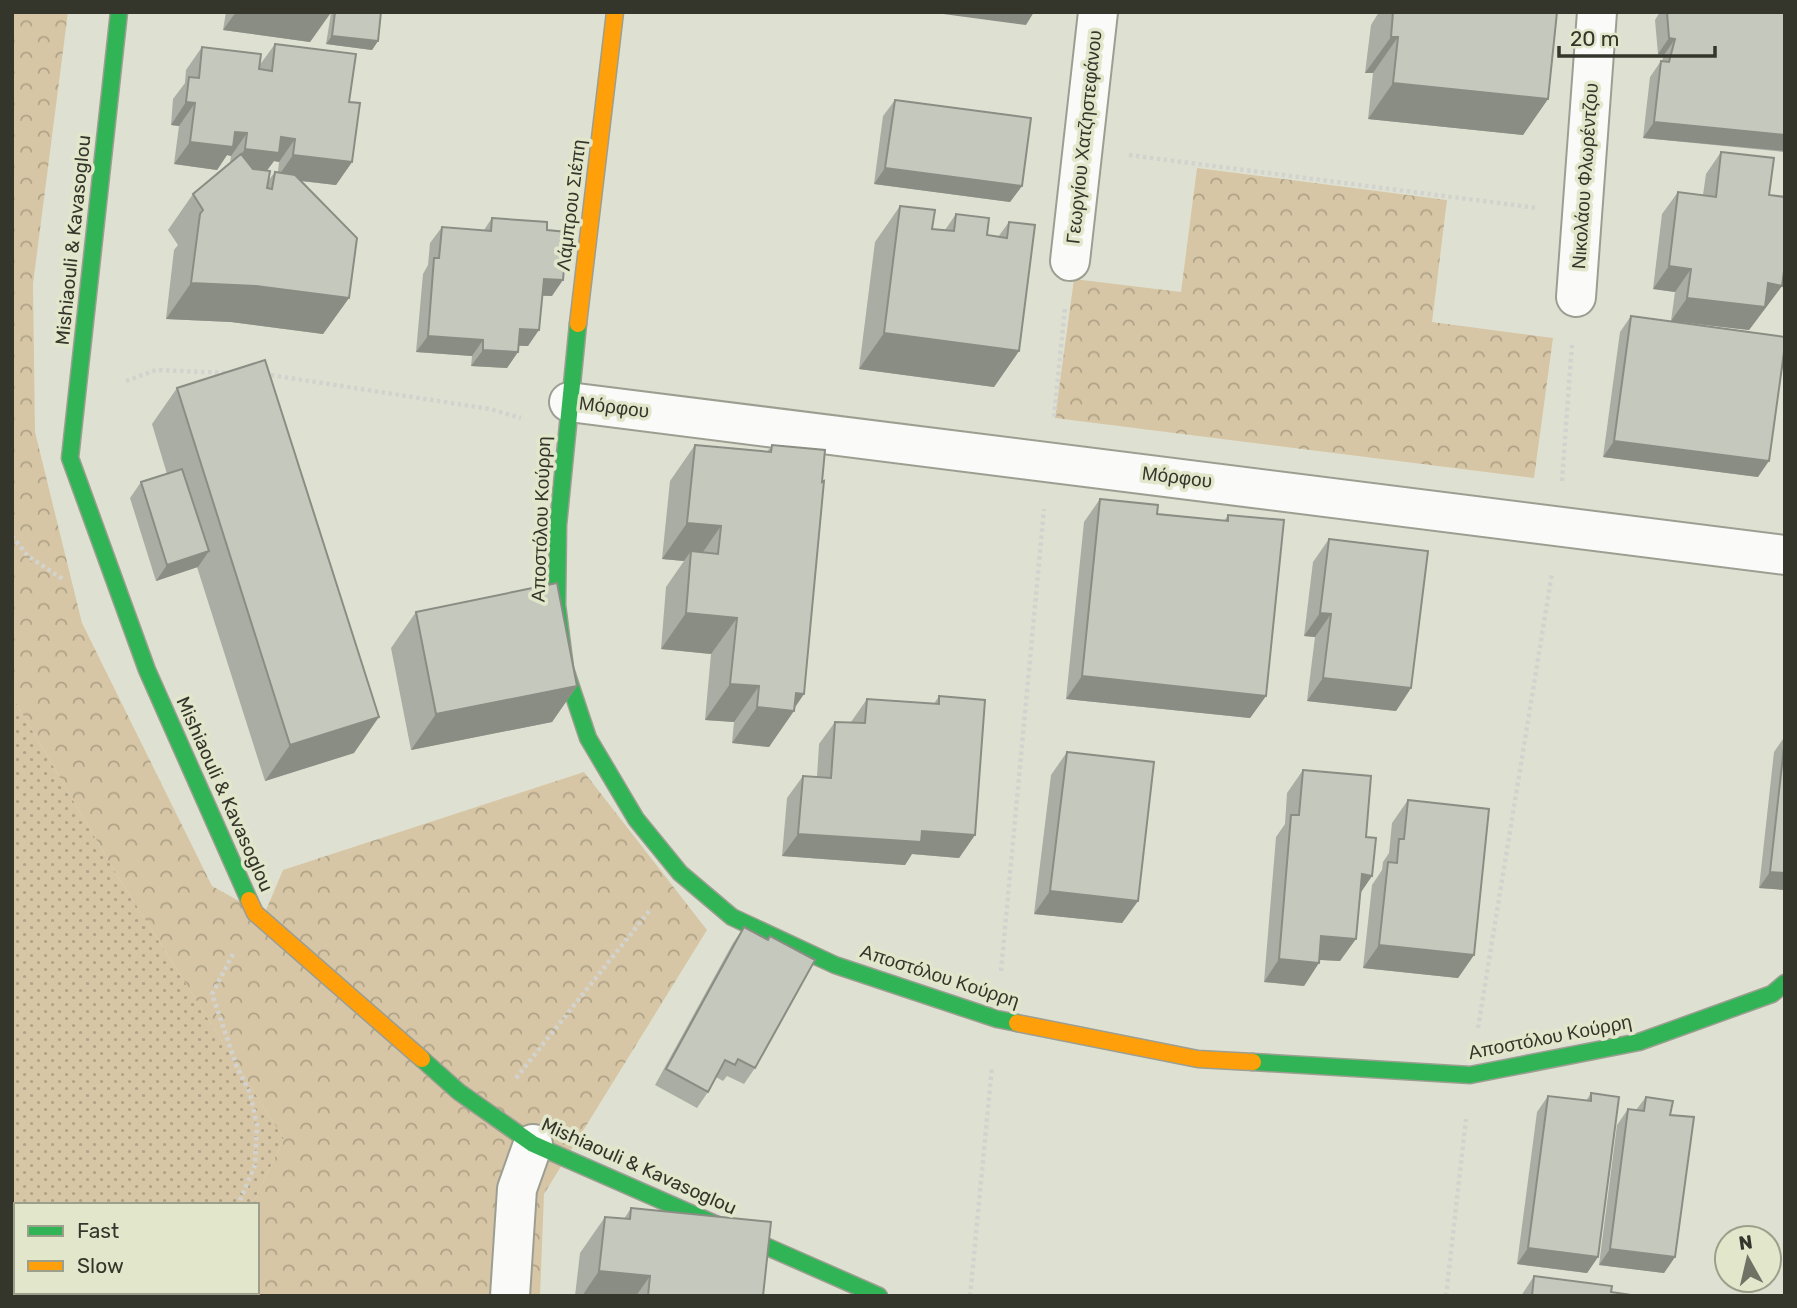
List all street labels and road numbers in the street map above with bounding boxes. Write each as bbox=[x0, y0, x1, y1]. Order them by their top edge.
street label: Γεωργίου Χατζηστεφάνου bbox=[1061, 29, 1107, 245]
street label: Νικολάου Φλωρέντζου bbox=[1567, 82, 1603, 270]
street label: Mishiaouli & Kavasoglou bbox=[51, 134, 95, 346]
street label: Λάμπρου Σιέπη bbox=[552, 138, 590, 272]
street label: Μόρφου bbox=[578, 391, 650, 423]
street label: Αποστόλου Κούρρη bbox=[527, 436, 555, 602]
street label: Μόρφου bbox=[1141, 461, 1213, 493]
street label: Mishiaouli & Kavasoglou bbox=[172, 693, 278, 895]
street label: Αποστόλου Κούρρη bbox=[858, 939, 1022, 1013]
street label: Αποστόλου Κούρρη bbox=[1466, 1010, 1634, 1064]
street label: Mishiaouli & Kavasoglou bbox=[538, 1113, 740, 1219]

